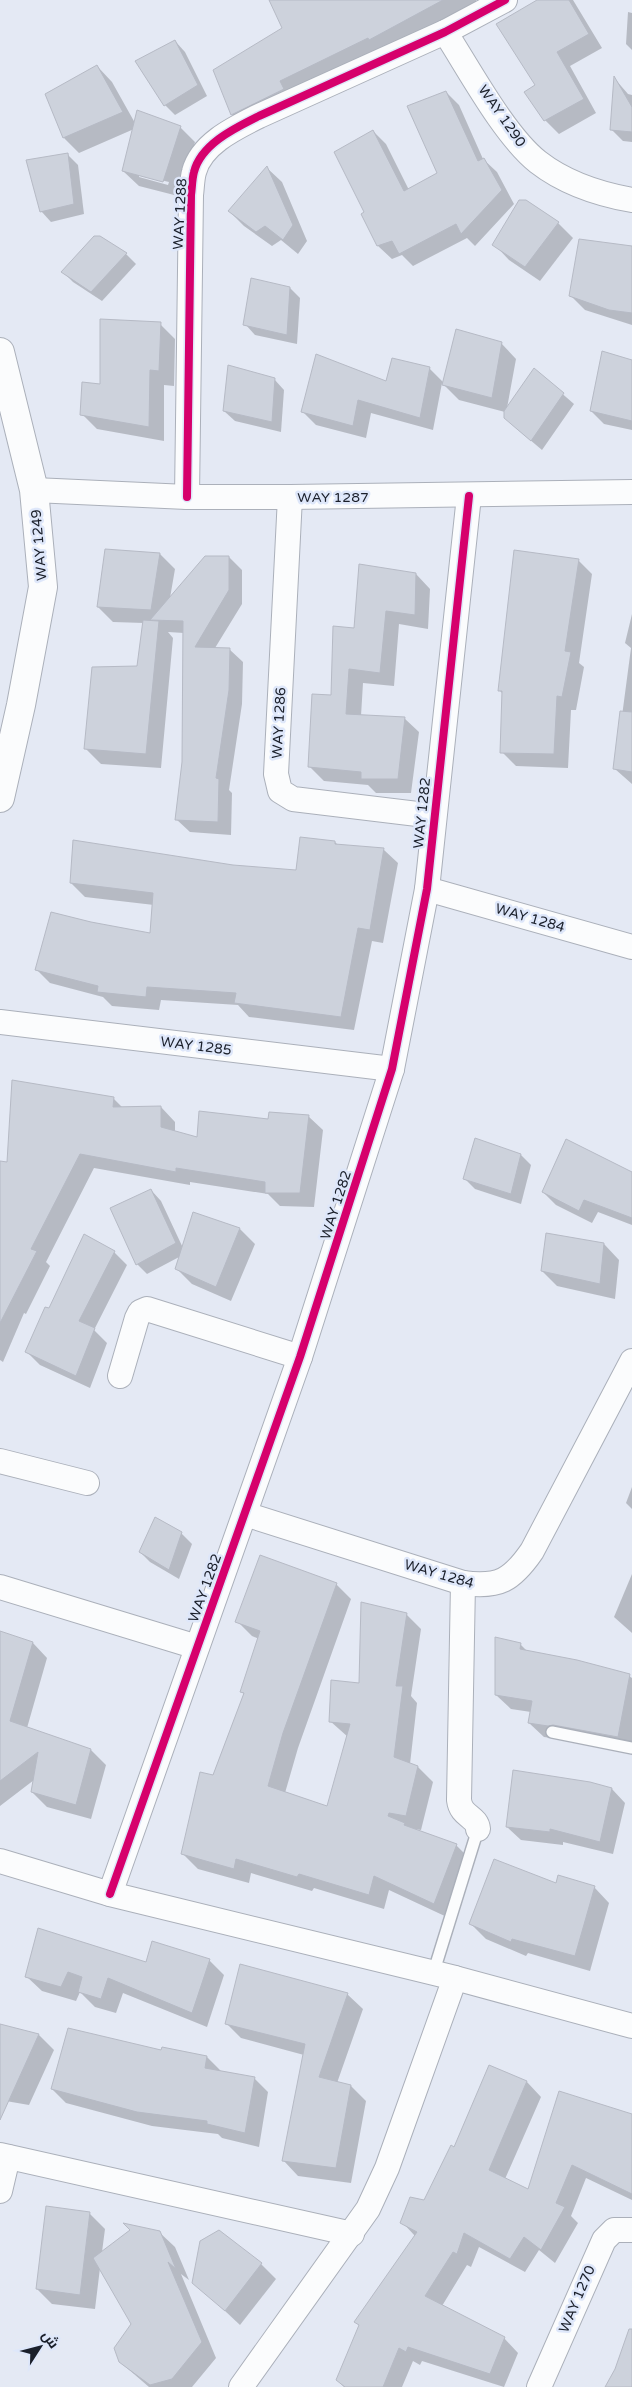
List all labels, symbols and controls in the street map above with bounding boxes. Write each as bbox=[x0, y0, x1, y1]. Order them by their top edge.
street label: WAY 1290 bbox=[475, 82, 530, 150]
street label: WAY 1288 bbox=[170, 178, 190, 250]
street label: WAY 1287 bbox=[297, 489, 369, 506]
street label: WAY 1249 bbox=[27, 509, 51, 581]
street label: WAY 1286 bbox=[269, 687, 289, 759]
street label: WAY 1282 bbox=[410, 777, 434, 849]
street label: WAY 1284 bbox=[493, 900, 567, 936]
street label: WAY 1285 bbox=[159, 1033, 233, 1059]
street label: WAY 1282 bbox=[317, 1168, 355, 1242]
street label: WAY 1282 bbox=[185, 1551, 225, 1625]
street label: WAY 1284 bbox=[402, 1556, 476, 1592]
street label: WAY 1270 bbox=[555, 2263, 599, 2335]
north arrow bbox=[15, 2322, 65, 2372]
text: ش bbox=[38, 2327, 62, 2352]

